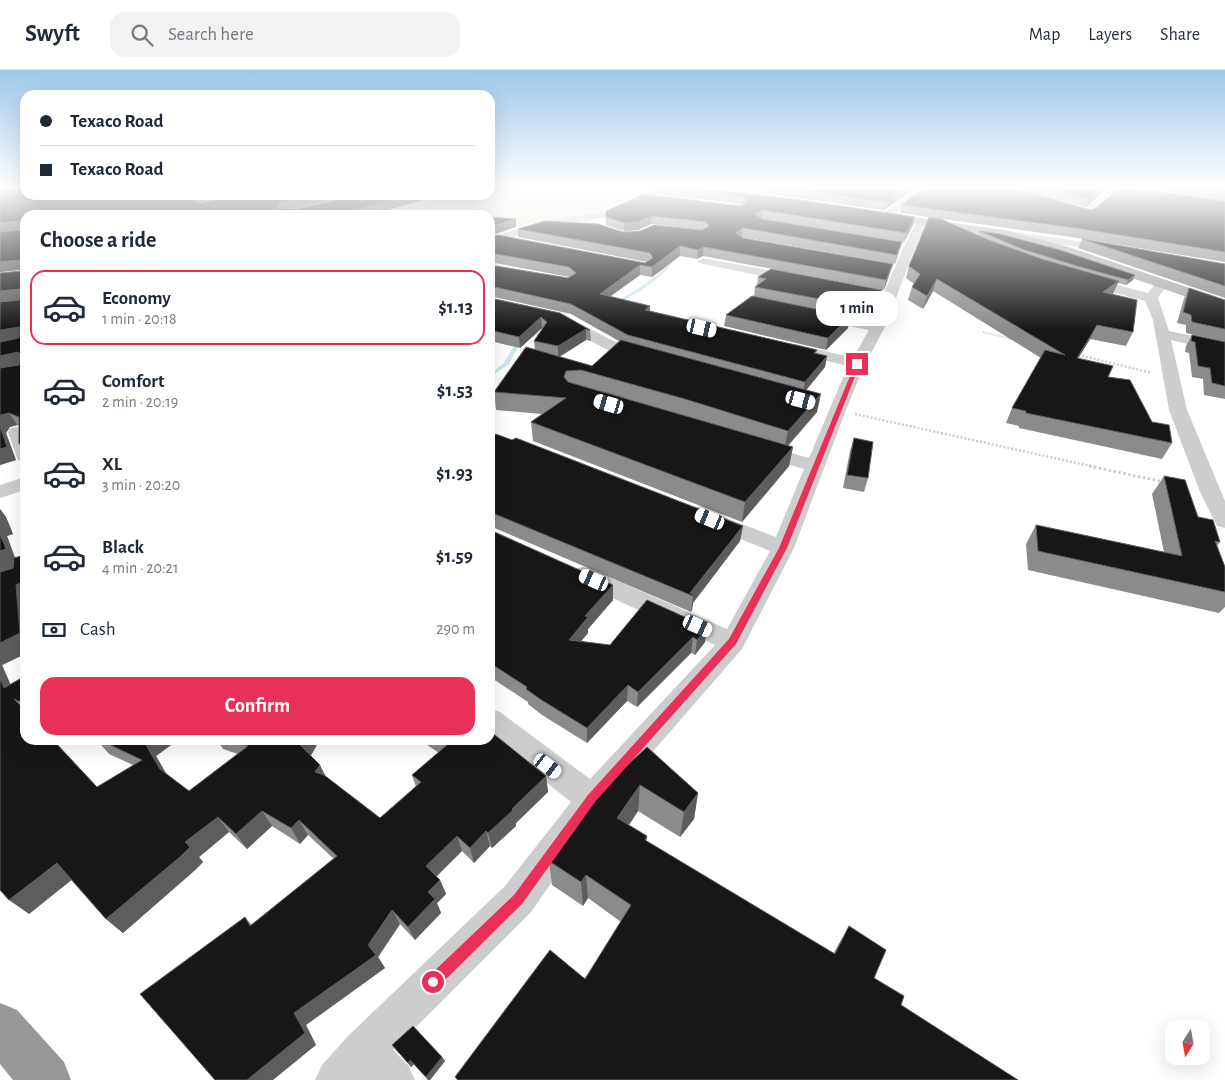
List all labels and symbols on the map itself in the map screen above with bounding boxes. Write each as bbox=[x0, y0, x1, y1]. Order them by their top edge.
callout: 1 min bbox=[816, 292, 898, 326]
car bbox=[685, 317, 718, 339]
route end bbox=[846, 353, 868, 375]
car bbox=[784, 389, 817, 411]
car bbox=[592, 393, 625, 415]
car bbox=[693, 506, 726, 532]
car bbox=[577, 567, 610, 593]
car bbox=[681, 613, 714, 639]
car bbox=[531, 751, 564, 781]
route start bbox=[422, 971, 444, 993]
north arrow bbox=[1165, 1020, 1210, 1065]

